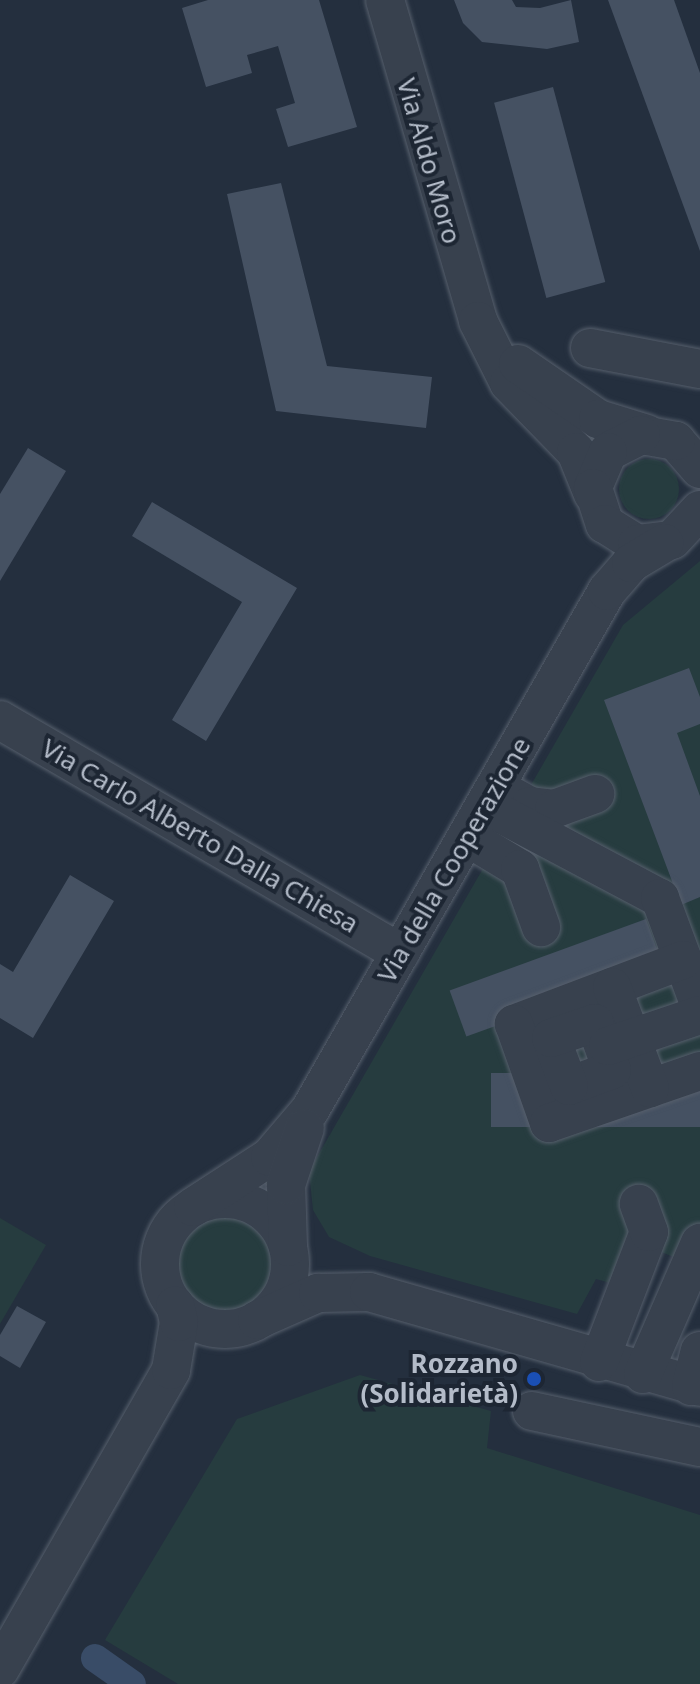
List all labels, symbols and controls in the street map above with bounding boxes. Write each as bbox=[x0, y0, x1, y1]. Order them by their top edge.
street label: Via Aldo Moro bbox=[390, 75, 468, 247]
street label: Via Carlo Alberto Dalla Chiesa bbox=[36, 732, 364, 940]
street label: Via della Cooperazione bbox=[371, 732, 537, 988]
place label: Rozzano (Solidarietà) bbox=[360, 1348, 518, 1410]
marker: Rozzano (Solidarietà) bbox=[525, 1370, 543, 1388]

